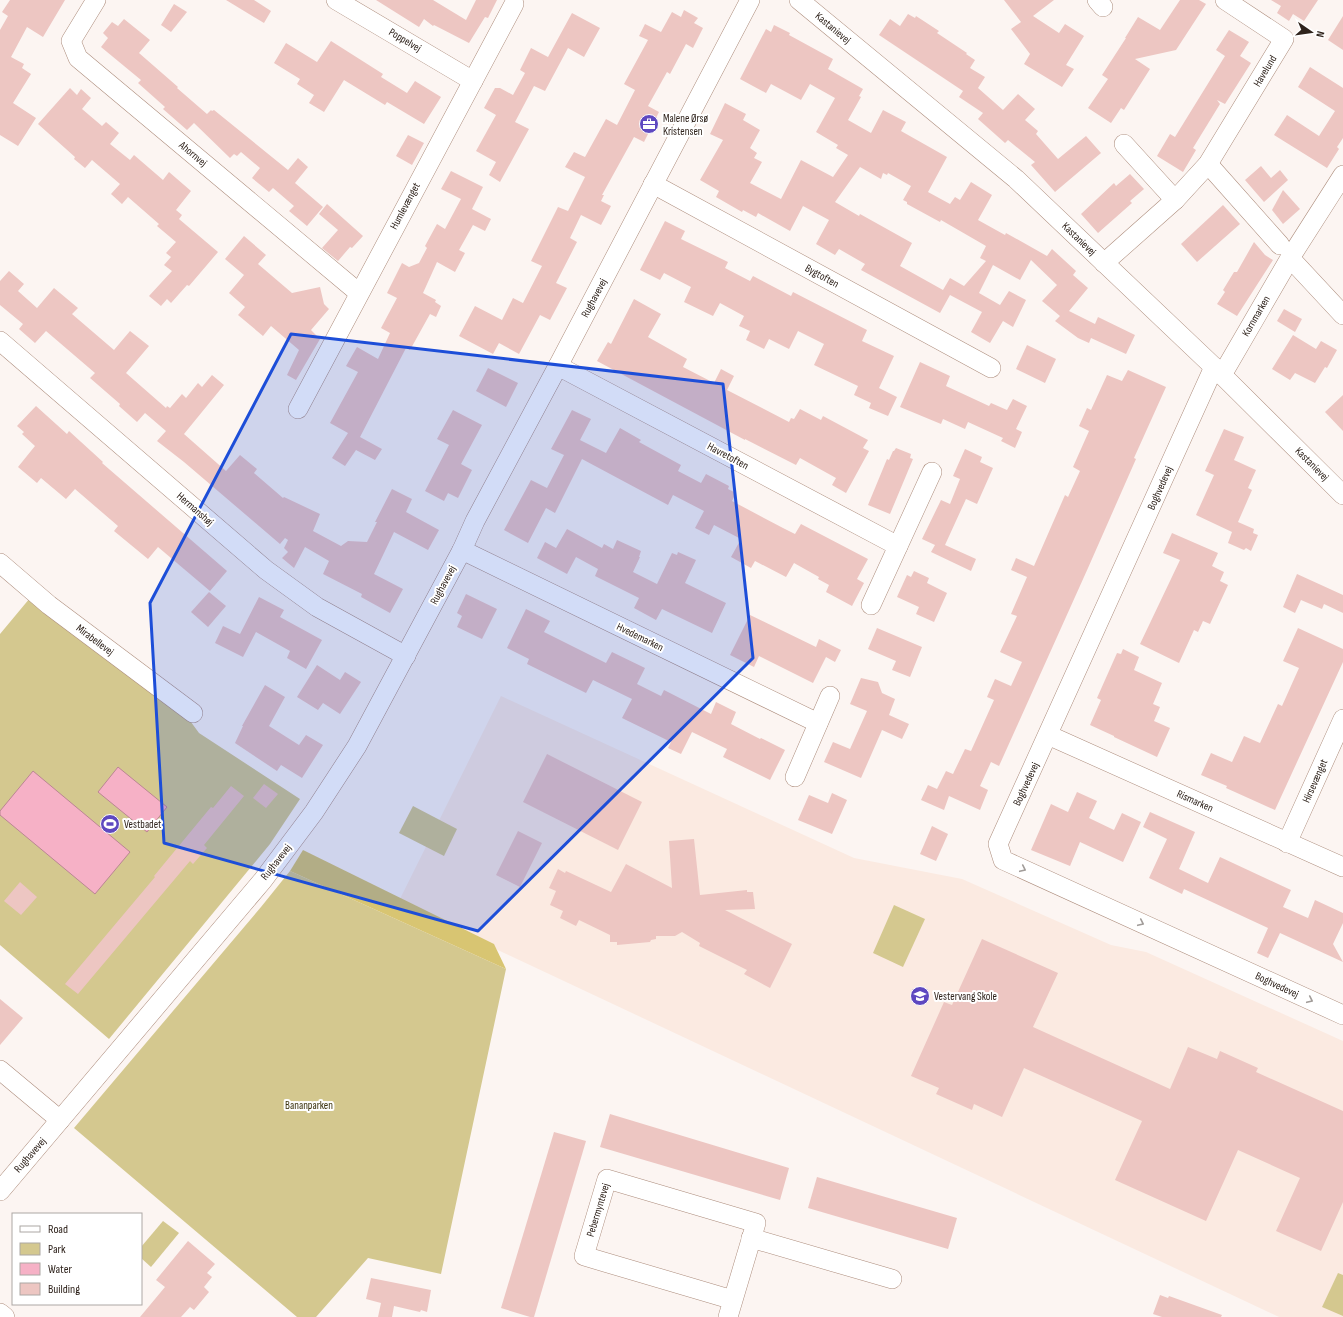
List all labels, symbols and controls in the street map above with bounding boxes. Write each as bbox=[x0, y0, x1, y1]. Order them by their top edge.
street label: Kastanievej bbox=[813, 9, 853, 47]
north arrow bbox=[1291, 12, 1331, 52]
street label: Poppelvej bbox=[387, 25, 424, 55]
text: N bbox=[1313, 30, 1327, 39]
street label: Havelund bbox=[1251, 53, 1280, 89]
place label: Malene Ørsø Kristensen bbox=[663, 112, 708, 138]
office icon: Malene Ørsø Kristensen bbox=[638, 113, 660, 135]
street label: Ahornvej bbox=[176, 138, 210, 169]
street label: Humlevænget bbox=[387, 180, 423, 232]
street label: Kastanievej bbox=[1059, 220, 1099, 258]
street label: Bygtoften bbox=[803, 261, 841, 291]
street label: Rughavevej bbox=[578, 276, 610, 320]
street label: Kornmarken bbox=[1239, 293, 1273, 339]
street label: Havretoften bbox=[705, 440, 751, 472]
street label: Kastanievej bbox=[1292, 444, 1332, 484]
street label: Boghvedevej bbox=[1145, 464, 1175, 512]
street label: Hermanshøj bbox=[174, 490, 216, 528]
street label: Rughavevej bbox=[427, 563, 459, 607]
street label: Hvedemarken bbox=[614, 620, 666, 654]
street label: Mirabellevej bbox=[74, 622, 116, 658]
street label: Hirsevænget bbox=[1300, 757, 1331, 805]
street label: Boghvedevej bbox=[1010, 760, 1042, 808]
street label: Rismarken bbox=[1175, 787, 1216, 815]
sports icon: Vestbadet bbox=[99, 813, 121, 835]
place label: Vestbadet bbox=[124, 818, 162, 831]
street label: Rughavevej bbox=[258, 841, 294, 883]
one-way arrow bbox=[1019, 864, 1026, 872]
one-way arrow bbox=[1137, 918, 1145, 926]
street label: Boghvedevej bbox=[1253, 969, 1301, 1001]
school or university icon: Vestervang Skole bbox=[909, 985, 931, 1007]
place label: Vestervang Skole bbox=[934, 990, 997, 1003]
one-way arrow bbox=[1306, 995, 1314, 1003]
park label: Bananparken bbox=[285, 1099, 333, 1112]
street label: Rughavevej bbox=[11, 1135, 49, 1175]
street label: Pebermyntevej bbox=[584, 1182, 612, 1238]
legend bbox=[12, 1213, 142, 1305]
text: Road bbox=[48, 1222, 68, 1237]
text: Park bbox=[48, 1242, 66, 1257]
text: Water bbox=[48, 1262, 72, 1277]
text: Building bbox=[48, 1282, 80, 1297]

